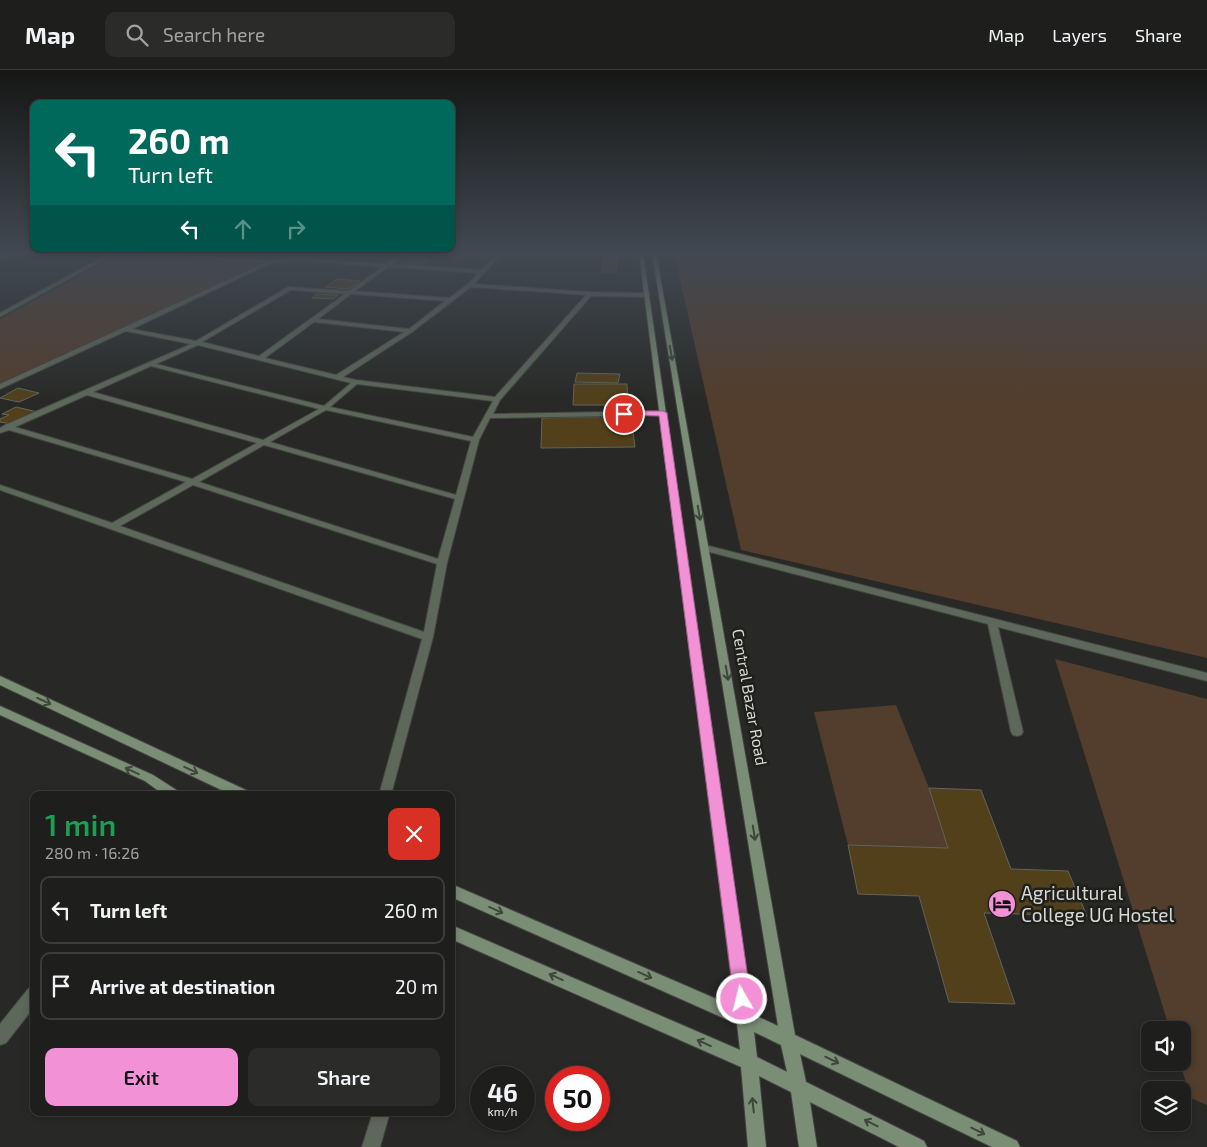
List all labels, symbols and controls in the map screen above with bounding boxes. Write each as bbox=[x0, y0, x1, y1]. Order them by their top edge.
search box bbox=[105, 12, 455, 57]
text: Map bbox=[25, 20, 75, 49]
icon: search bbox=[123, 21, 151, 49]
text: Search here bbox=[163, 23, 265, 46]
text: Map bbox=[988, 24, 1024, 46]
text: Layers bbox=[1052, 24, 1107, 46]
text: Share bbox=[1135, 24, 1182, 46]
text: 260 m bbox=[128, 119, 229, 161]
icon: left bbox=[45, 120, 110, 185]
text: Turn left bbox=[128, 161, 213, 187]
icon: left bbox=[176, 215, 204, 243]
icon: ahead bbox=[229, 215, 257, 243]
icon: right bbox=[282, 215, 310, 243]
one-way arrow bbox=[667, 344, 677, 360]
pin bbox=[603, 393, 645, 435]
icon: arrive bbox=[610, 400, 638, 428]
one-way arrow bbox=[695, 504, 705, 520]
street label: Central Bazar Road bbox=[729, 627, 772, 767]
one-way arrow bbox=[722, 665, 732, 681]
one-way arrow bbox=[36, 696, 51, 706]
one-way arrow bbox=[125, 765, 140, 775]
one-way arrow bbox=[183, 766, 198, 775]
text: 1 min bbox=[45, 806, 116, 842]
button: close bbox=[388, 808, 440, 860]
one-way arrow bbox=[749, 825, 759, 841]
text: 280 m · 16:26 bbox=[45, 843, 139, 862]
place label: Agricultural College UG Hostel bbox=[1021, 881, 1174, 926]
hotel icon: Agricultural College UG Hostel bbox=[987, 889, 1017, 919]
icon: left bbox=[47, 896, 75, 924]
text: Turn left bbox=[90, 899, 167, 922]
text: 260 m bbox=[384, 899, 438, 922]
one-way arrow bbox=[488, 905, 503, 915]
one-way arrow bbox=[637, 970, 652, 980]
icon: arrive bbox=[47, 972, 75, 1000]
one-way arrow bbox=[549, 972, 564, 982]
position arrow bbox=[715, 972, 767, 1024]
text: Arrive at destination bbox=[90, 975, 275, 998]
text: 20 m bbox=[395, 975, 438, 998]
map controls bbox=[1141, 1021, 1191, 1131]
button: sound bbox=[1141, 1021, 1191, 1071]
one-way arrow bbox=[697, 1037, 712, 1047]
button: Exit bbox=[45, 1048, 238, 1106]
button: Share bbox=[248, 1048, 440, 1106]
one-way arrow bbox=[824, 1056, 839, 1066]
speed limit sign: 50 bbox=[545, 1066, 610, 1131]
text: 46 bbox=[487, 1077, 518, 1107]
button: layers bbox=[1141, 1081, 1191, 1131]
one-way arrow bbox=[748, 1097, 758, 1113]
text: km/h bbox=[488, 1104, 517, 1118]
one-way arrow bbox=[864, 1118, 879, 1127]
one-way arrow bbox=[970, 1127, 985, 1136]

